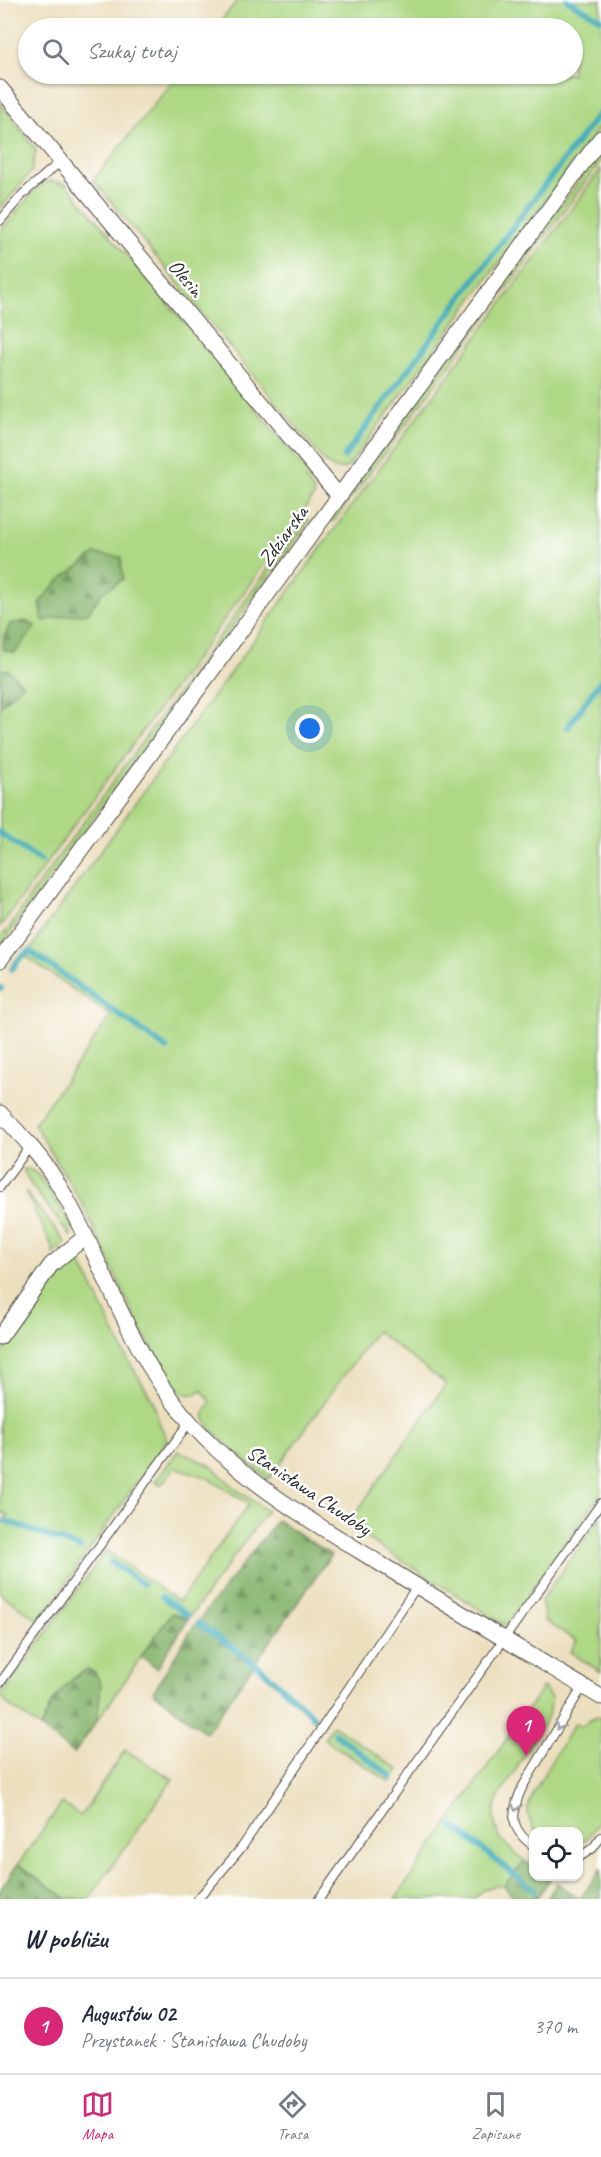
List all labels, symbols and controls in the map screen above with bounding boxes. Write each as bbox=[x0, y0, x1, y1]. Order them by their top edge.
search box bbox=[18, 18, 583, 84]
icon: search bbox=[39, 35, 72, 68]
text: Szukaj tutaj bbox=[87, 37, 177, 65]
street label: Olesin bbox=[163, 254, 210, 304]
street label: Zdziarska bbox=[252, 499, 315, 571]
your location bbox=[295, 714, 324, 743]
street label: Stanisława Chudoby bbox=[242, 1439, 378, 1542]
pin: 1 bbox=[506, 1706, 546, 1756]
one-way arrow bbox=[555, 1720, 566, 1730]
one-way arrow bbox=[510, 1802, 523, 1812]
map controls bbox=[529, 1827, 583, 1881]
button: locate bbox=[529, 1827, 583, 1881]
text: W pobliżu bbox=[24, 1922, 107, 1955]
text: Augustów 02 bbox=[81, 2000, 176, 2028]
text: 1 bbox=[39, 2014, 48, 2039]
text: 370 m bbox=[534, 2014, 577, 2039]
text: Przystanek · Stanisława Chudoby bbox=[81, 2028, 307, 2053]
tab: Mapa bbox=[81, 2088, 114, 2144]
tab: Trasa bbox=[276, 2088, 309, 2144]
tab: Zapisane bbox=[471, 2088, 520, 2144]

